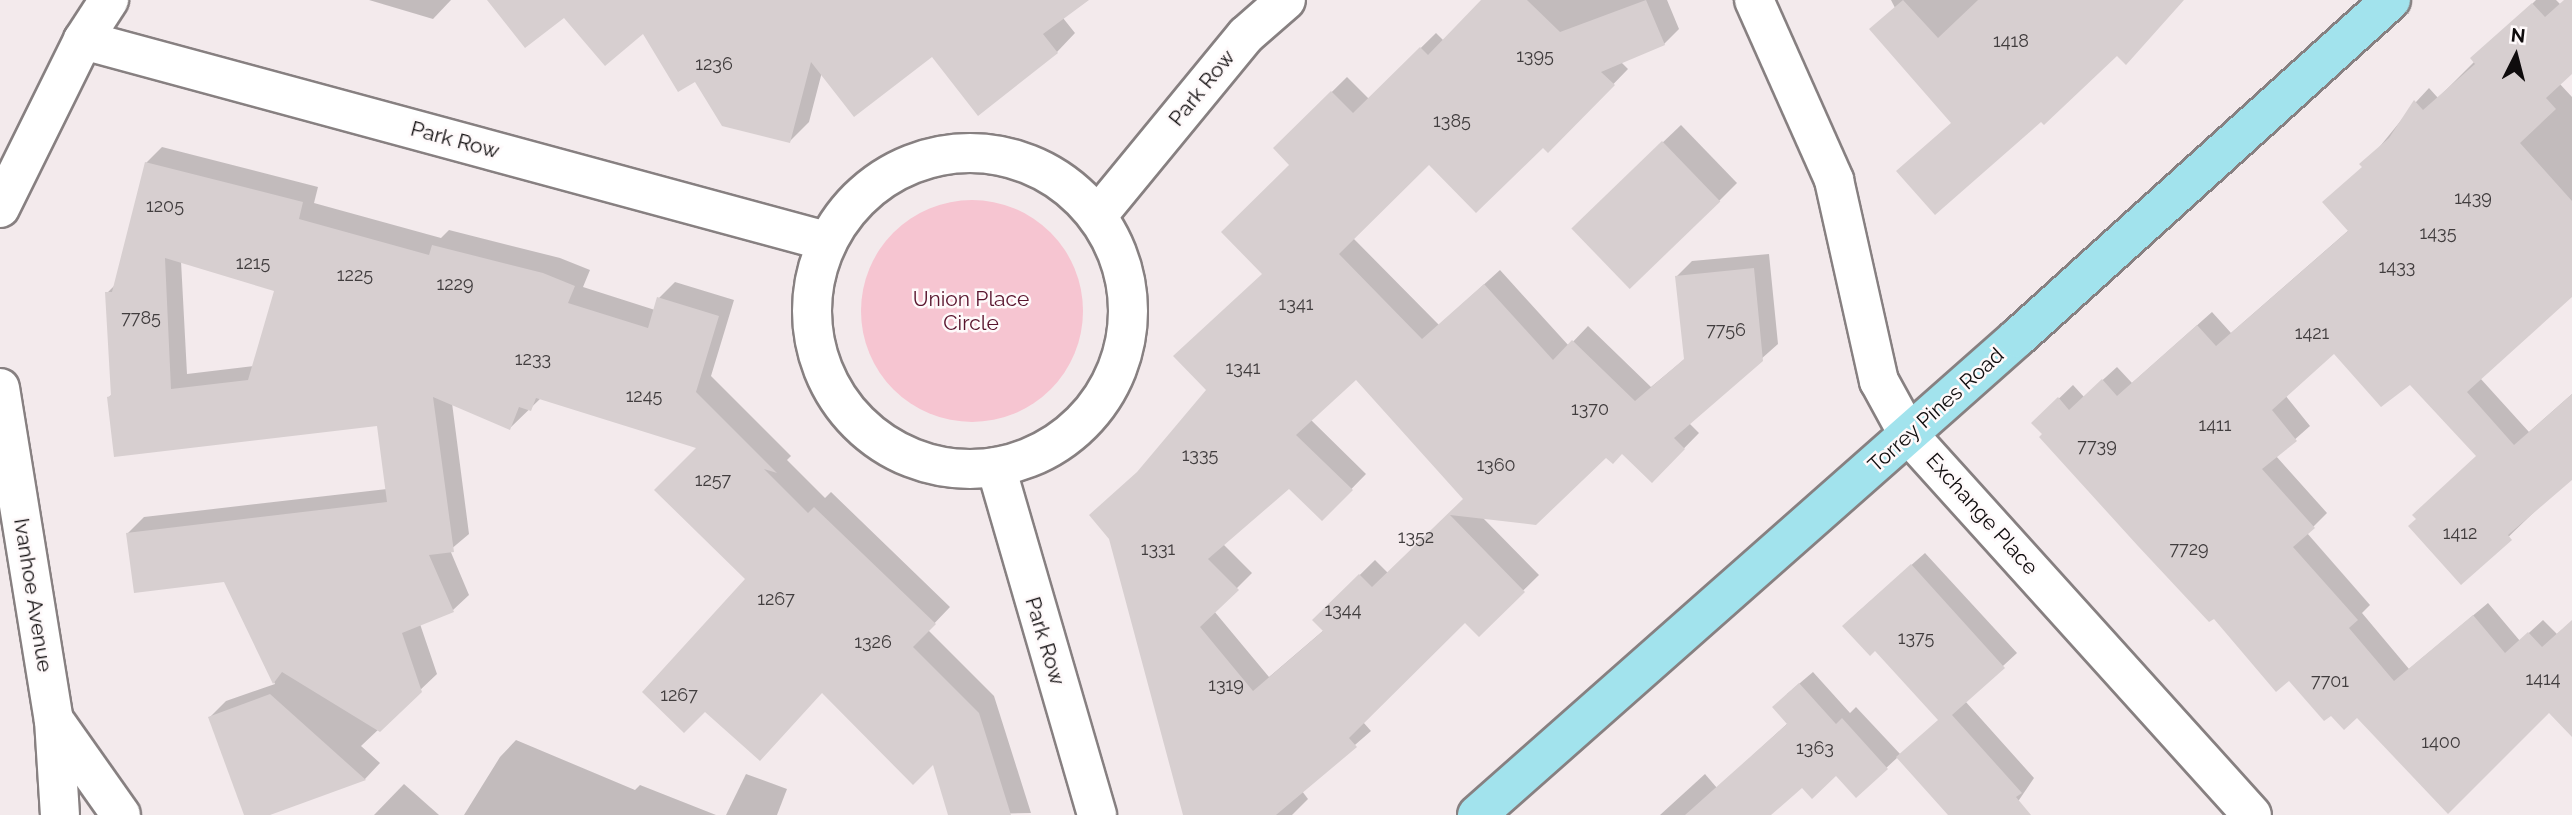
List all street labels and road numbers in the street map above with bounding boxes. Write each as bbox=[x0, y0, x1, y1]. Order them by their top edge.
street label: Park Row bbox=[1164, 45, 1240, 131]
street label: Park Row bbox=[408, 116, 502, 164]
street label: Torrey Pines Road bbox=[1863, 342, 2009, 478]
street label: Exchange Place bbox=[1921, 448, 2043, 580]
street label: Ivanhoe Avenue bbox=[8, 516, 58, 674]
street label: Park Row bbox=[1020, 594, 1070, 688]

